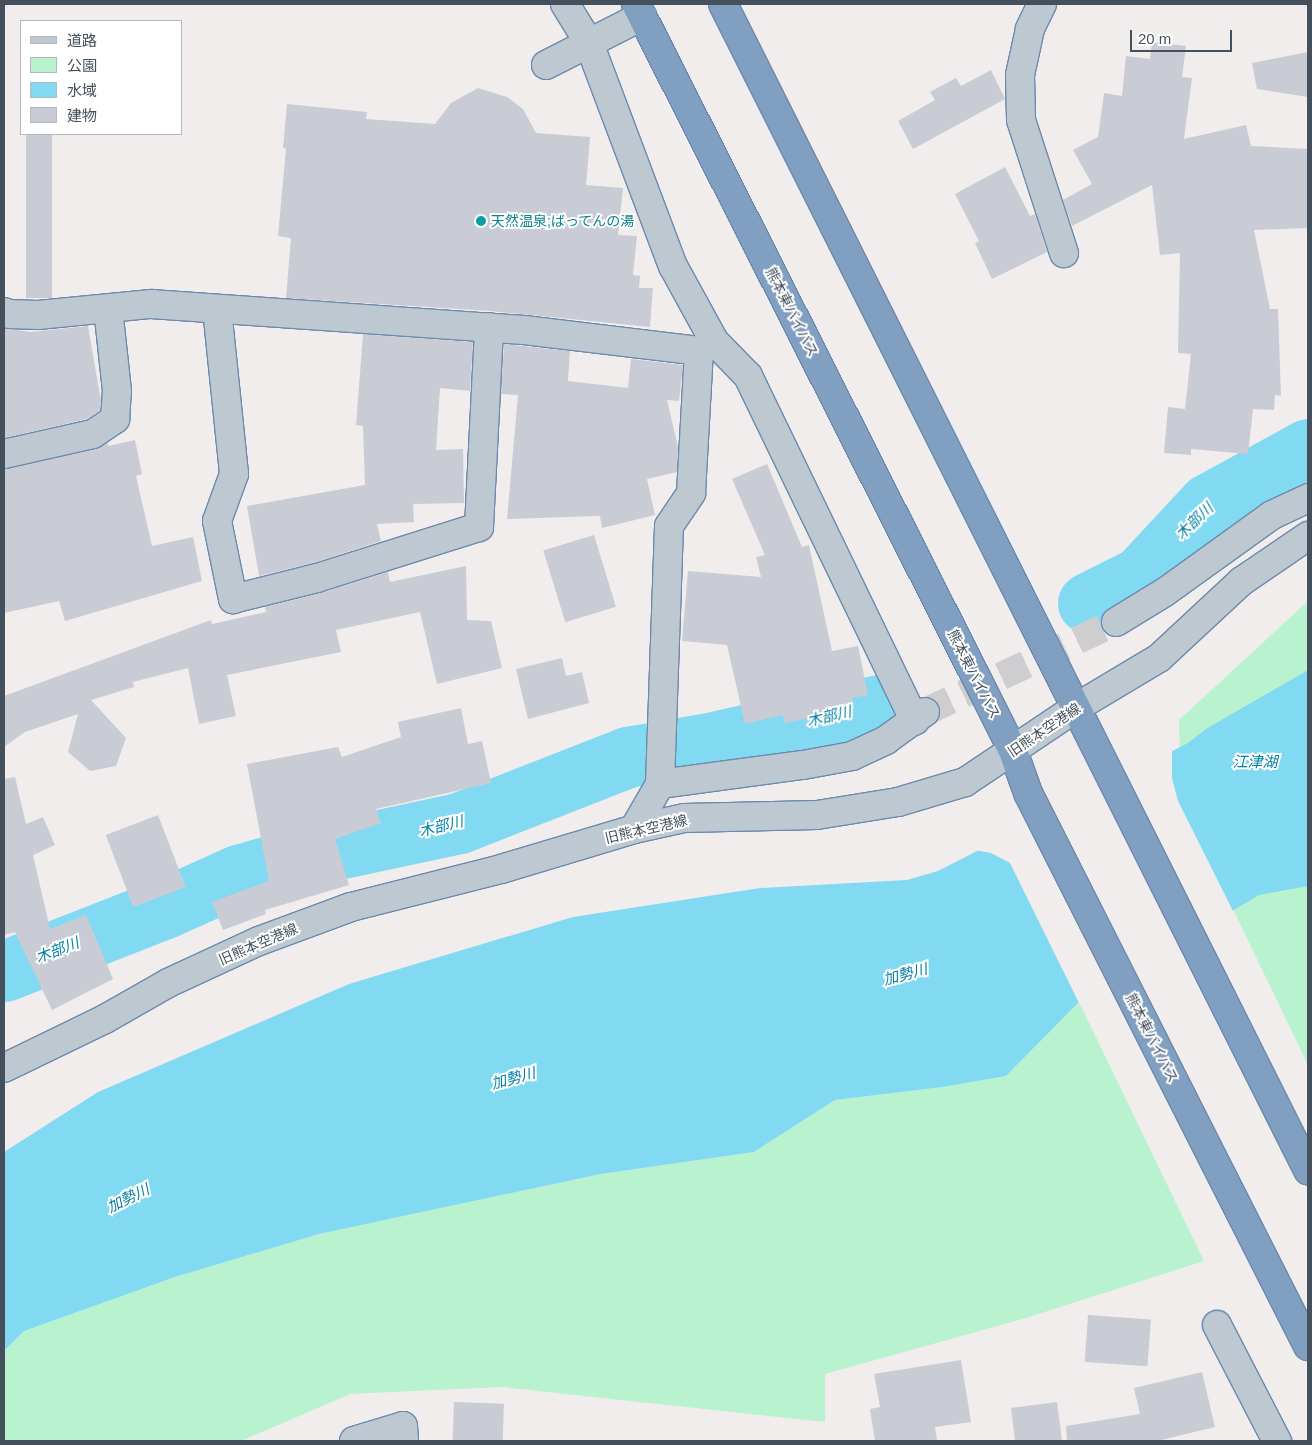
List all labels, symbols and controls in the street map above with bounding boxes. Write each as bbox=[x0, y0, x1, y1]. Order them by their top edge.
legend bbox=[20, 20, 182, 135]
scale bar bbox=[1132, 20, 1234, 52]
text: 20 m bbox=[1138, 30, 1171, 47]
text: 道路 bbox=[67, 32, 97, 49]
text: 公園 bbox=[67, 57, 97, 74]
text: 水域 bbox=[67, 82, 97, 99]
text: 建物 bbox=[67, 107, 97, 124]
place label: 天然温泉;ばってんの湯 bbox=[491, 213, 635, 229]
marker: 天然温泉;ばってんの湯 bbox=[475, 215, 487, 227]
street label: 熊本東バイパス bbox=[762, 265, 822, 359]
water label: 木部川 bbox=[1172, 499, 1216, 543]
street label: 熊本東バイパス bbox=[944, 627, 1004, 721]
street label: 旧熊本空港線 bbox=[1004, 700, 1084, 760]
water label: 木部川 bbox=[805, 702, 853, 730]
water label: 江津湖 bbox=[1233, 753, 1277, 771]
street label: 旧熊本空港線 bbox=[603, 811, 689, 847]
water label: 木部川 bbox=[417, 812, 465, 840]
street label: 旧熊本空港線 bbox=[216, 920, 300, 968]
water label: 木部川 bbox=[33, 934, 81, 966]
water label: 加勢川 bbox=[881, 959, 929, 989]
street label: 熊本東バイパス bbox=[1122, 991, 1182, 1085]
water label: 加勢川 bbox=[489, 1063, 537, 1093]
water label: 加勢川 bbox=[104, 1180, 152, 1216]

